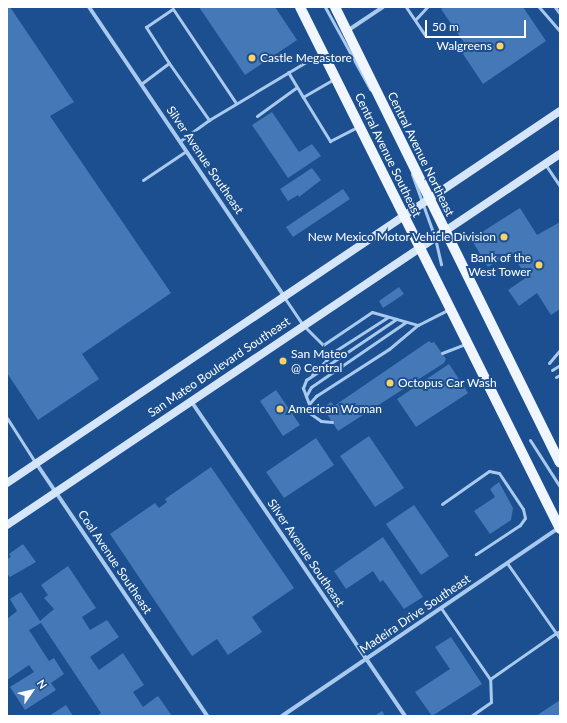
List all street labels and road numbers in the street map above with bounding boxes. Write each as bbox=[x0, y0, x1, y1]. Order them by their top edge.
street label: Central Avenue Northeast bbox=[384, 89, 458, 219]
street label: Central Avenue Southeast bbox=[352, 90, 424, 220]
street label: Silver Avenue Southeast bbox=[163, 103, 247, 217]
street label: San Mateo Boulevard Southeast bbox=[145, 314, 293, 420]
street label: Silver Avenue Southeast bbox=[264, 496, 348, 610]
street label: Coal Avenue Southeast bbox=[75, 507, 155, 617]
street label: Madeira Drive Southeast bbox=[357, 572, 473, 656]

